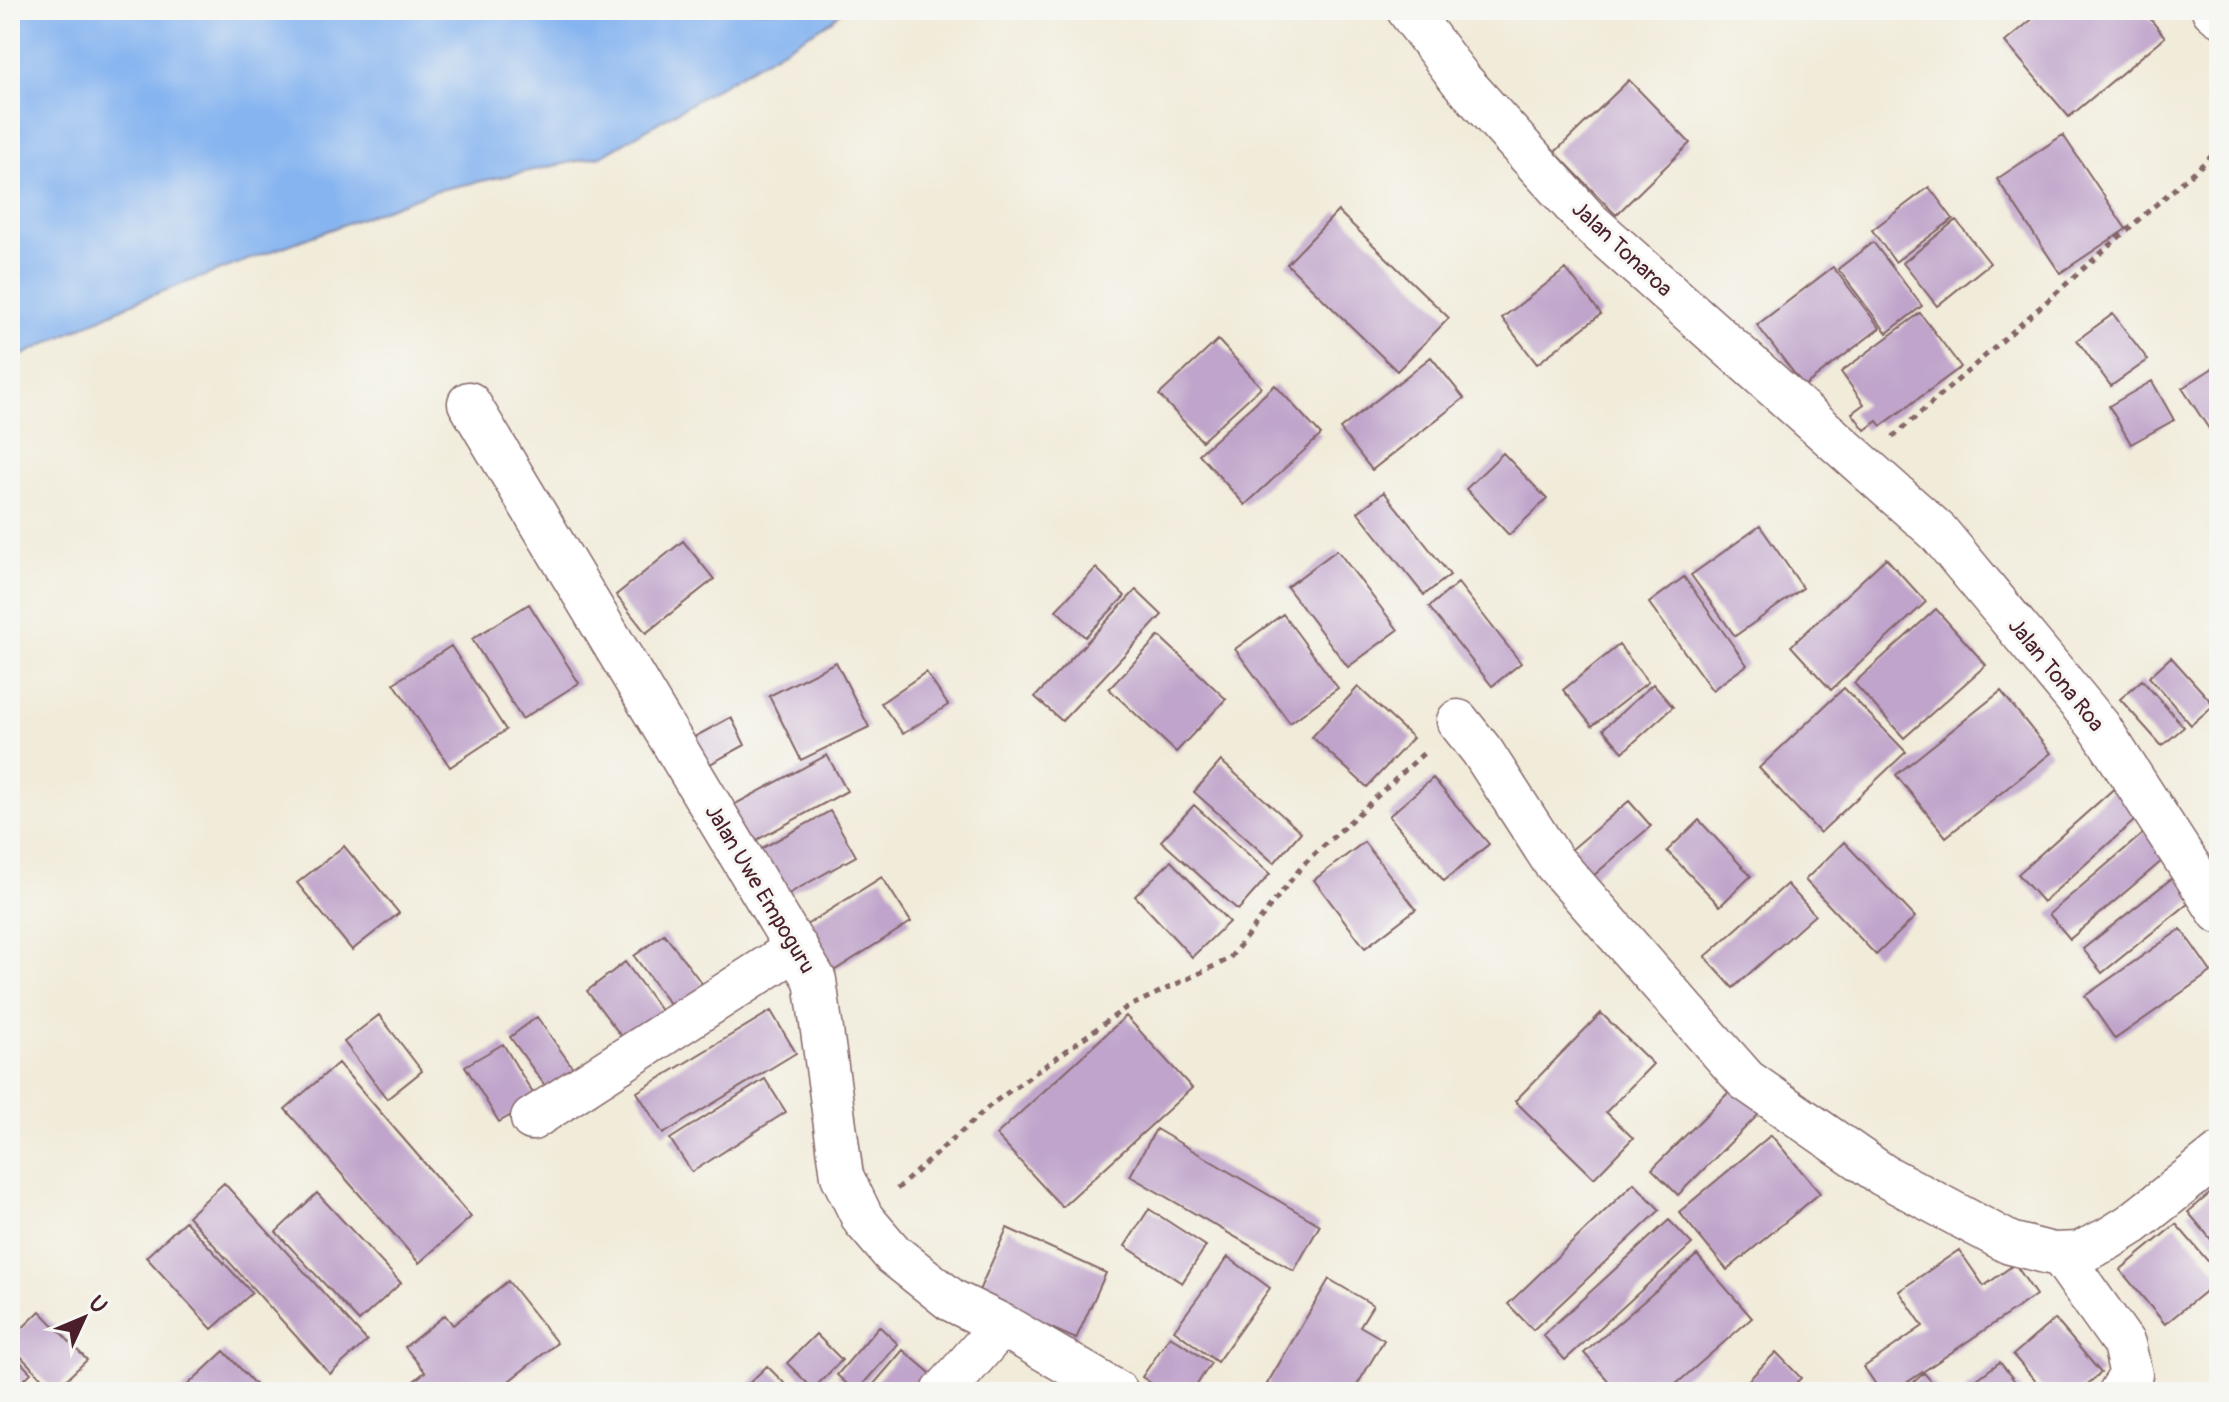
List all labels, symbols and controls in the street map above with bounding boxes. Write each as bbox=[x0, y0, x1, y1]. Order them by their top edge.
street label: Jalan Tonaroa bbox=[1566, 195, 1678, 303]
street label: Jalan Tona Roa bbox=[2002, 613, 2110, 737]
street label: Jalan Uwe Empoguru bbox=[699, 799, 821, 979]
north arrow bbox=[44, 1278, 124, 1358]
text: U bbox=[83, 1290, 113, 1320]

